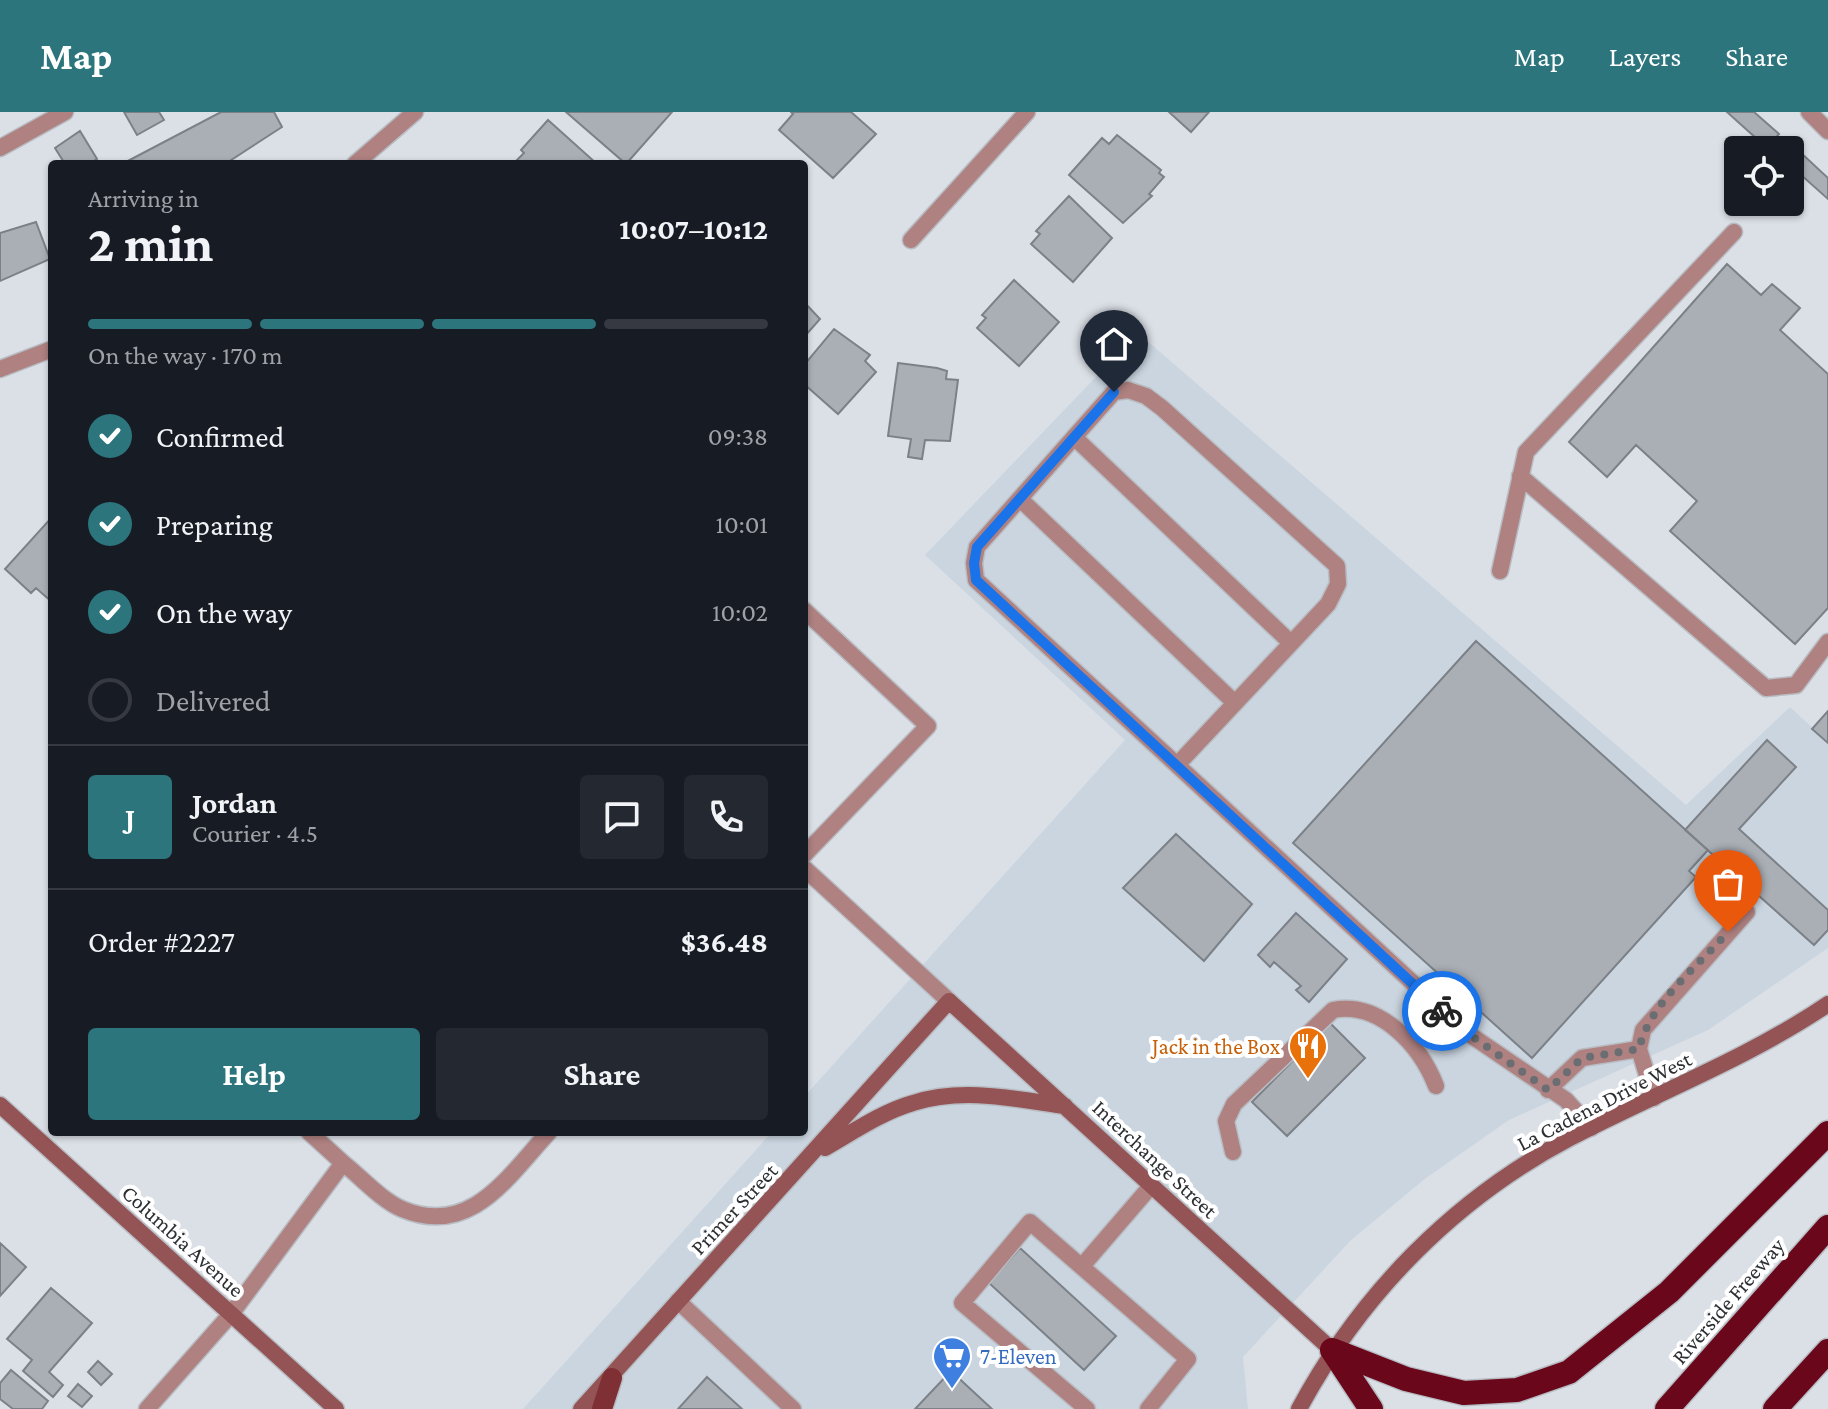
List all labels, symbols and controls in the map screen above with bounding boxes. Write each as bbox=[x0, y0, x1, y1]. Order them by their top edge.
text: Map bbox=[40, 35, 113, 77]
text: Map bbox=[1514, 41, 1565, 72]
text: Layers bbox=[1609, 41, 1681, 72]
text: Share bbox=[1725, 41, 1788, 72]
map controls bbox=[1724, 136, 1804, 216]
button: locate bbox=[1724, 136, 1804, 216]
text: Arriving in bbox=[88, 184, 199, 213]
text: 10:07–10:12 bbox=[619, 212, 768, 245]
text: 2 min bbox=[88, 214, 213, 272]
pin bbox=[1080, 310, 1148, 392]
icon: home bbox=[1092, 322, 1136, 366]
text: On the way · 170 m bbox=[88, 341, 283, 370]
icon: check bbox=[88, 414, 132, 458]
text: Confirmed bbox=[156, 420, 284, 453]
text: 09:38 bbox=[708, 422, 768, 451]
icon: check bbox=[88, 502, 132, 546]
text: Preparing bbox=[156, 508, 273, 541]
text: 10:01 bbox=[715, 510, 768, 539]
icon: check bbox=[88, 590, 132, 634]
text: On the way bbox=[156, 596, 292, 629]
text: 10:02 bbox=[712, 598, 768, 627]
text: Delivered bbox=[156, 684, 271, 717]
button: chat bbox=[580, 775, 664, 859]
button: phone bbox=[684, 775, 768, 859]
text: Jordan bbox=[192, 786, 277, 819]
text: J bbox=[125, 801, 135, 834]
text: Courier · 4.5 bbox=[192, 819, 318, 848]
pin bbox=[1694, 850, 1762, 932]
icon: bag bbox=[1706, 862, 1750, 906]
text: Order #2227 bbox=[88, 925, 235, 958]
text: $36.48 bbox=[681, 925, 768, 958]
courier bbox=[1402, 971, 1482, 1051]
icon: bike bbox=[1420, 989, 1464, 1033]
restaurant icon: Jack in the Box bbox=[1287, 1025, 1329, 1080]
button: Help bbox=[88, 1028, 420, 1120]
button: Share bbox=[436, 1028, 768, 1120]
place label: Jack in the Box bbox=[1150, 1034, 1280, 1059]
street label: La Cadena Drive West bbox=[1513, 1046, 1696, 1156]
street label: Interchange Street bbox=[1087, 1095, 1223, 1224]
street label: Primer Street bbox=[685, 1158, 783, 1260]
street label: Columbia Avenue bbox=[117, 1180, 249, 1302]
street label: Riverside Freeway bbox=[1667, 1232, 1790, 1369]
supermarket icon: 7-Eleven bbox=[931, 1335, 973, 1390]
place label: 7-Eleven bbox=[980, 1344, 1057, 1369]

